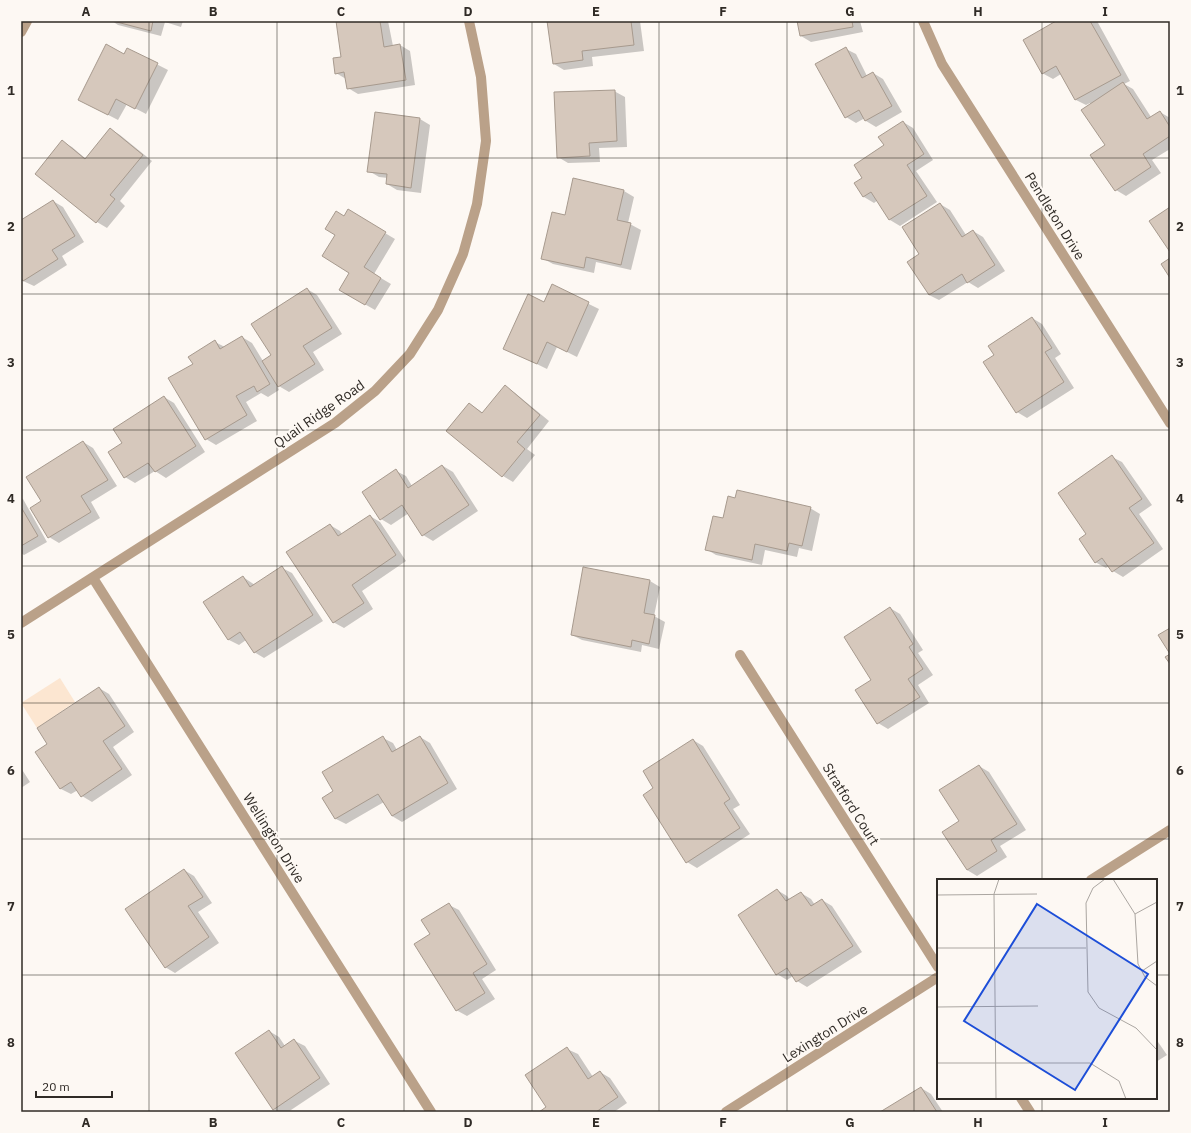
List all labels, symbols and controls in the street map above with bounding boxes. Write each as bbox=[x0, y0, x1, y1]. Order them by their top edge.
text: A bbox=[82, 3, 91, 20]
text: B bbox=[209, 3, 218, 20]
text: C bbox=[337, 3, 346, 20]
text: D bbox=[463, 3, 473, 20]
text: E bbox=[592, 3, 600, 20]
text: F bbox=[719, 3, 727, 20]
text: G bbox=[845, 3, 855, 20]
text: H bbox=[973, 3, 983, 20]
text: I bbox=[1102, 3, 1108, 20]
text: 1 bbox=[7, 82, 15, 99]
text: 1 bbox=[1176, 82, 1184, 99]
street label: Pendleton Drive bbox=[1021, 169, 1089, 263]
text: 2 bbox=[7, 218, 15, 235]
text: 2 bbox=[1176, 218, 1184, 235]
text: 3 bbox=[7, 354, 15, 371]
text: 3 bbox=[1176, 354, 1184, 371]
street label: Quail Ridge Road bbox=[270, 376, 368, 452]
text: 4 bbox=[7, 490, 15, 507]
text: 4 bbox=[1176, 490, 1184, 507]
text: 5 bbox=[7, 626, 15, 643]
text: 5 bbox=[1176, 626, 1184, 643]
street label: Stratford Court bbox=[819, 759, 884, 849]
text: 6 bbox=[7, 762, 15, 779]
text: 6 bbox=[1176, 762, 1184, 779]
street label: Wellington Drive bbox=[239, 790, 309, 887]
inset map bbox=[937, 879, 1157, 1099]
text: 7 bbox=[7, 898, 15, 915]
text: 7 bbox=[1176, 898, 1184, 915]
street label: Lexington Drive bbox=[779, 1000, 871, 1066]
text: 8 bbox=[7, 1034, 15, 1051]
text: 8 bbox=[1176, 1034, 1184, 1051]
scale bar bbox=[36, 1073, 112, 1099]
text: 20 m bbox=[42, 1079, 70, 1094]
text: A bbox=[82, 1114, 91, 1131]
text: B bbox=[209, 1114, 218, 1131]
text: C bbox=[337, 1114, 346, 1131]
text: D bbox=[463, 1114, 473, 1131]
text: E bbox=[592, 1114, 600, 1131]
text: F bbox=[719, 1114, 727, 1131]
text: G bbox=[845, 1114, 855, 1131]
text: H bbox=[973, 1114, 983, 1131]
text: I bbox=[1102, 1114, 1108, 1131]

